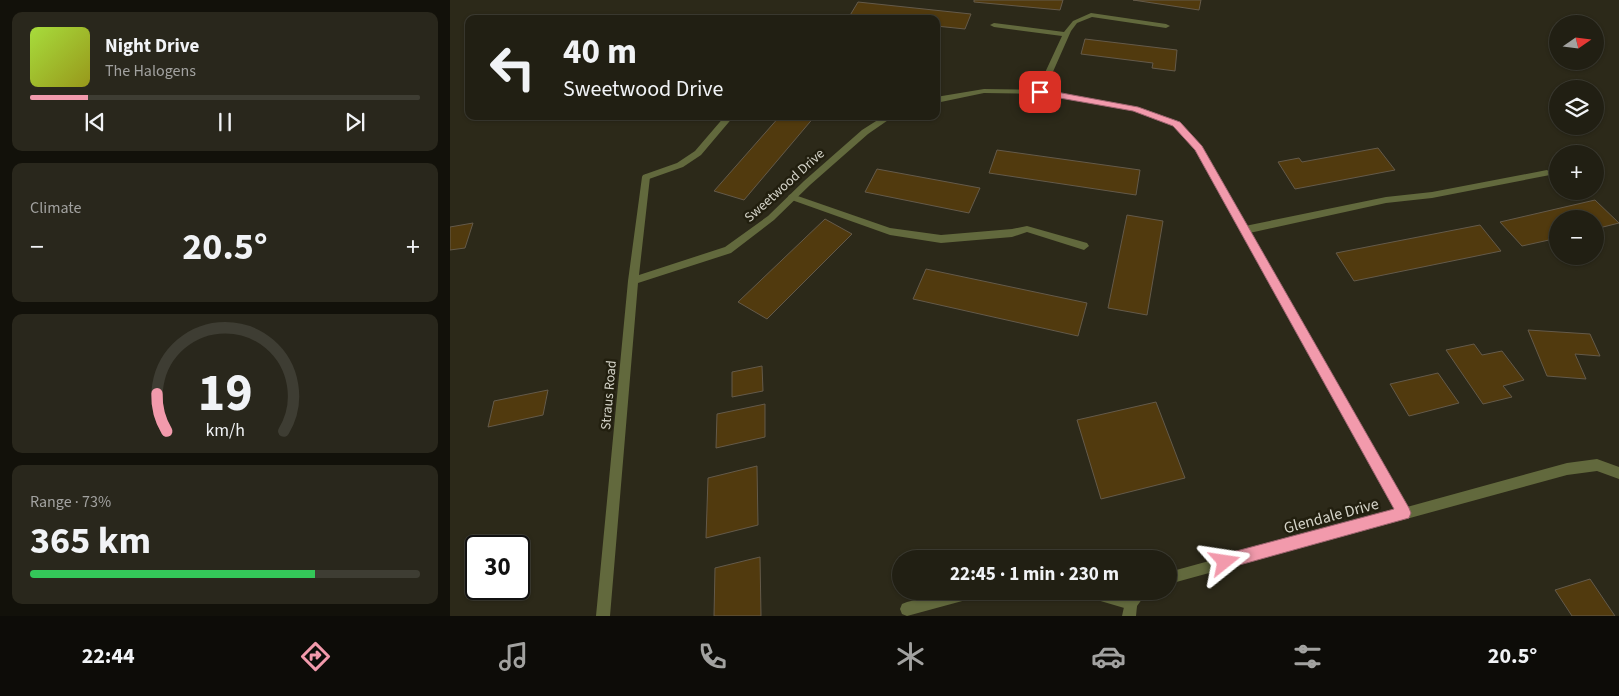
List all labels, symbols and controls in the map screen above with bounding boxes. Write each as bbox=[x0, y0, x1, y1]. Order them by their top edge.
north arrow bbox=[1549, 15, 1604, 70]
map controls bbox=[1549, 15, 1604, 265]
text: 40 m bbox=[563, 27, 637, 77]
text: Night Drive bbox=[105, 33, 199, 60]
icon: left bbox=[480, 35, 545, 100]
text: The Halogens bbox=[105, 60, 196, 82]
pin bbox=[1019, 71, 1061, 113]
text: Sweetwood Drive bbox=[563, 73, 723, 105]
icon: arrive bbox=[1026, 78, 1054, 106]
button: layers bbox=[1549, 80, 1604, 135]
icon: previous bbox=[81, 108, 109, 136]
icon: pause bbox=[211, 108, 239, 136]
icon: next bbox=[341, 108, 369, 136]
street label: Sweetwood Drive bbox=[740, 144, 829, 227]
button: + bbox=[1549, 145, 1604, 200]
text: Climate bbox=[30, 197, 81, 219]
button: − bbox=[1549, 210, 1604, 265]
text: 20.5° bbox=[182, 220, 268, 274]
text: − bbox=[30, 227, 44, 267]
text: + bbox=[406, 227, 420, 267]
text: 19 bbox=[198, 357, 252, 431]
street label: Straus Road bbox=[596, 359, 622, 431]
text: km/h bbox=[205, 418, 245, 443]
text: Range · 73% bbox=[30, 491, 111, 513]
street label: Glendale Drive bbox=[1281, 493, 1381, 539]
text: 365 km bbox=[30, 514, 151, 568]
speed limit sign: 30 bbox=[465, 535, 530, 600]
position arrow bbox=[1198, 535, 1250, 587]
text: 22:45 · 1 min · 230 m bbox=[950, 561, 1119, 588]
icon: directions bbox=[298, 639, 333, 674]
icon: music bbox=[496, 639, 531, 674]
icon: phone bbox=[695, 639, 730, 674]
icon: climate bbox=[893, 639, 928, 674]
icon: car bbox=[1091, 639, 1126, 674]
icon: filters bbox=[1290, 639, 1325, 674]
text: 22:44 bbox=[82, 640, 135, 672]
text: 20.5° bbox=[1488, 640, 1537, 672]

